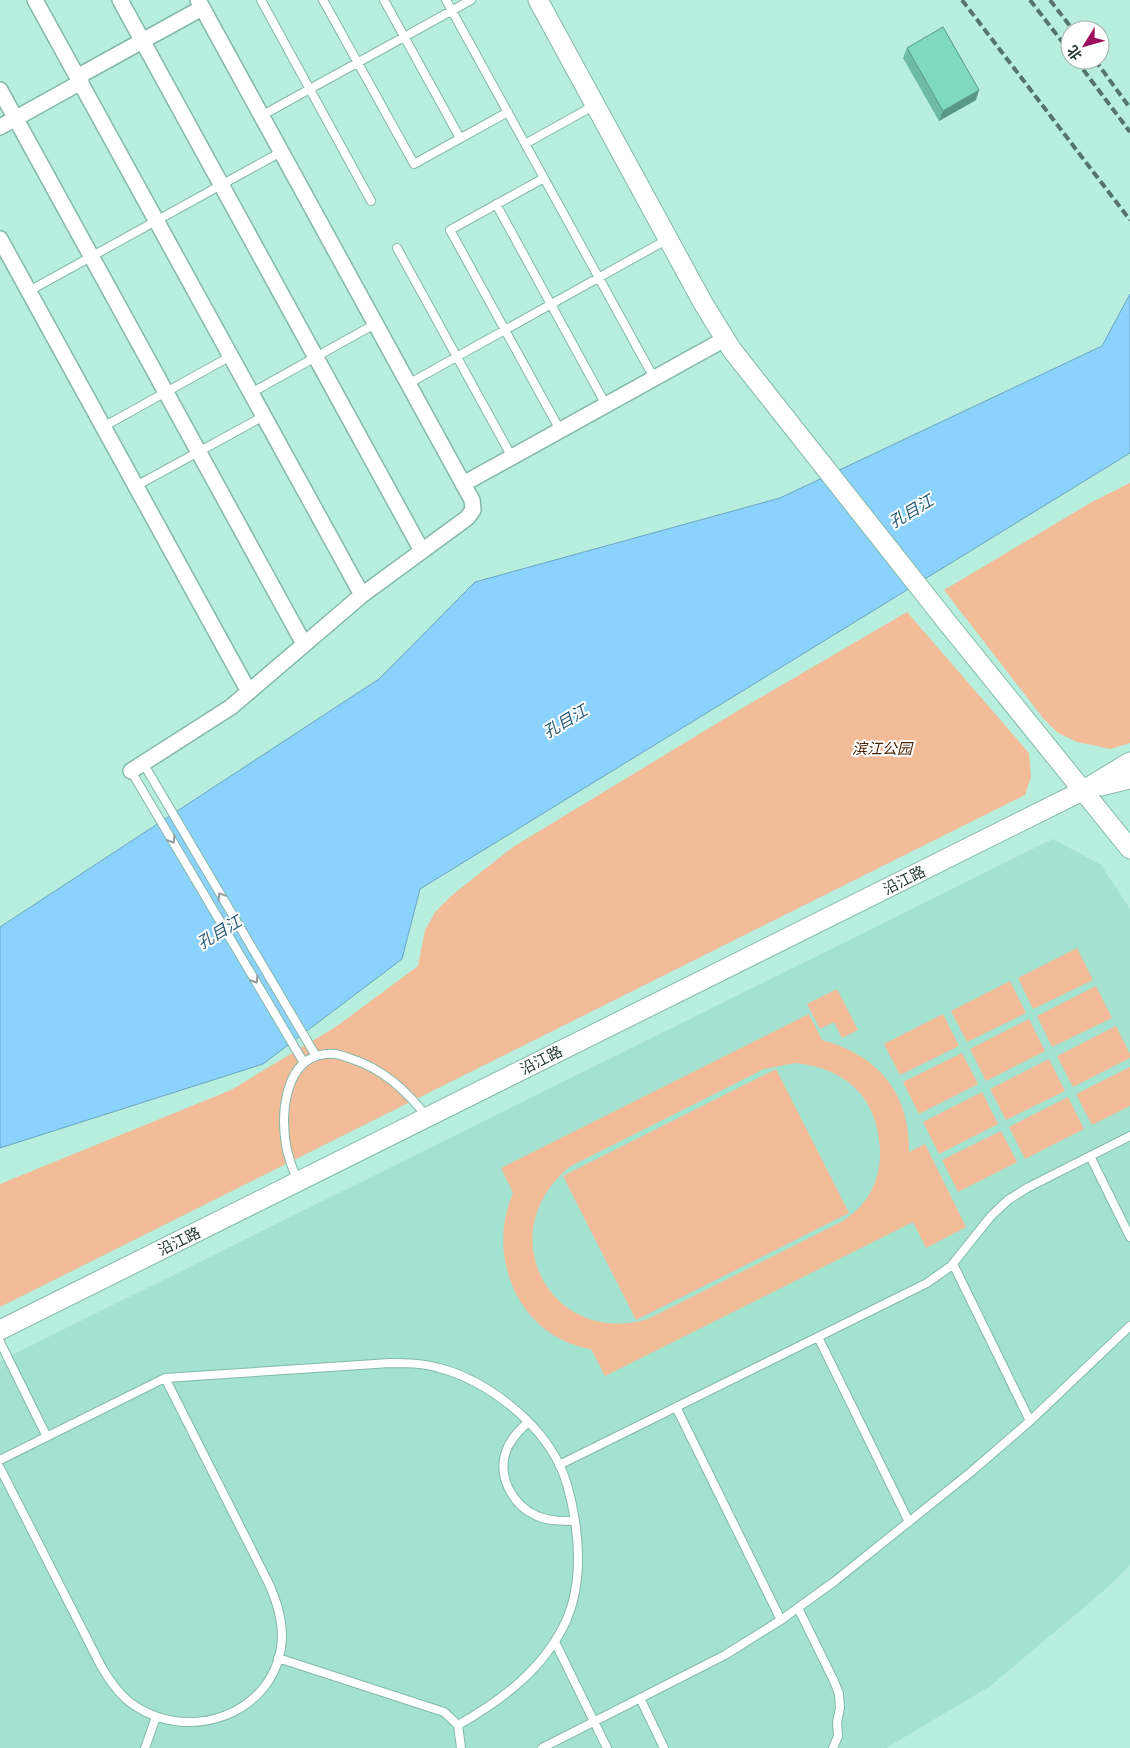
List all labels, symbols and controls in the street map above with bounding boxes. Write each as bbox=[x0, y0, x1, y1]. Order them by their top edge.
north arrow bbox=[1060, 20, 1110, 70]
text: 北 bbox=[1062, 41, 1087, 64]
water label: 孔目江 bbox=[885, 488, 939, 533]
water label: 孔目江 bbox=[539, 698, 593, 743]
park label: 滨江公园 bbox=[852, 738, 914, 759]
one-way arrow bbox=[166, 835, 176, 844]
street label: 沿江路 bbox=[879, 860, 929, 900]
one-way arrow bbox=[218, 892, 228, 901]
water label: 孔目江 bbox=[193, 909, 247, 954]
one-way arrow bbox=[248, 974, 258, 983]
street label: 沿江路 bbox=[516, 1040, 566, 1080]
street label: 沿江路 bbox=[154, 1222, 204, 1260]

